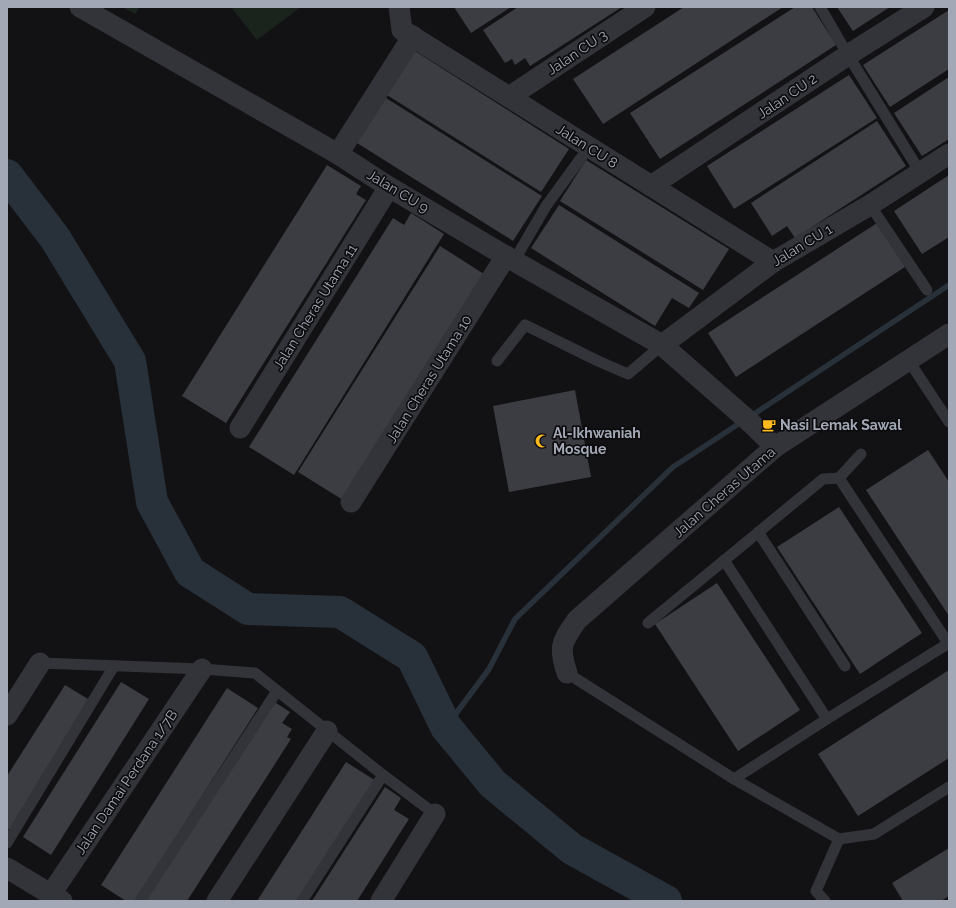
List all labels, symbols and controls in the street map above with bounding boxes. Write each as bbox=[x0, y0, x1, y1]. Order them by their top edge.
street label: Jalan CU 3 bbox=[544, 26, 610, 78]
street label: Jalan CU 2 bbox=[754, 70, 820, 122]
street label: Jalan CU 8 bbox=[553, 121, 621, 171]
street label: Jalan CU 9 bbox=[364, 166, 432, 216]
street label: Jalan CU 1 bbox=[769, 221, 835, 269]
street label: Jalan Cheras Utama 11 bbox=[270, 241, 360, 373]
street label: Jalan Cheras Utama 10 bbox=[383, 312, 475, 446]
cafe icon: Nasi Lemak Sawal bbox=[761, 417, 777, 433]
place label: Nasi Lemak Sawal bbox=[780, 417, 902, 433]
place label: Al-Ikhwaniah Mosque bbox=[553, 425, 641, 457]
mosque icon: Al-Ikhwaniah Mosque bbox=[534, 433, 550, 449]
street label: Jalan Cheras Utama bbox=[670, 443, 778, 541]
street label: Jalan Damai Perdana 1/7B bbox=[72, 707, 180, 857]

